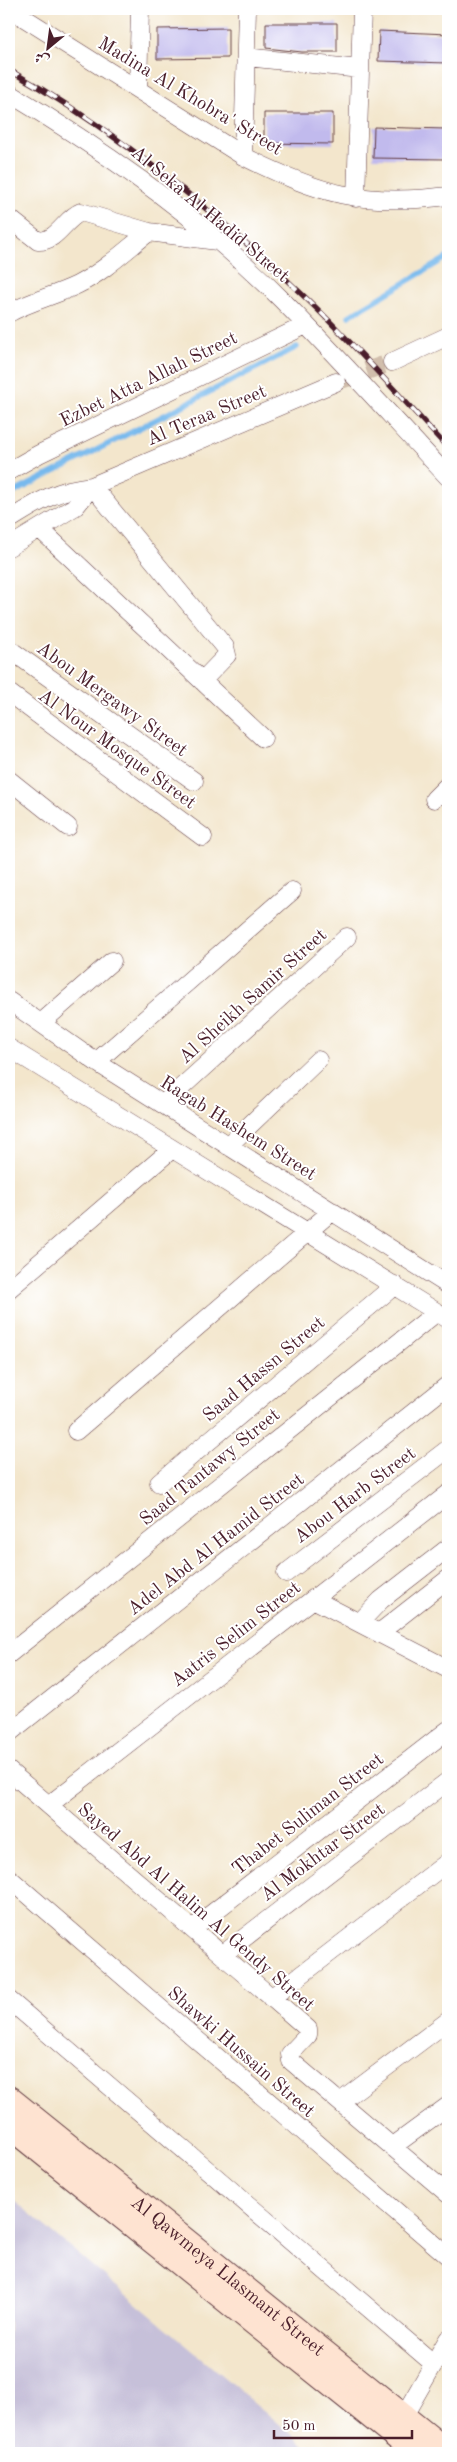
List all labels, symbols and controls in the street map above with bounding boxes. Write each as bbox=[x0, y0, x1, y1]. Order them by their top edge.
north arrow bbox=[22, 22, 72, 72]
street label: Madina Al Khobra' Street bbox=[94, 35, 285, 160]
text: ش bbox=[33, 49, 52, 68]
street label: Al Seka Al Hadid Street bbox=[127, 143, 292, 286]
street label: Ezbet Atta Allah Street bbox=[57, 329, 241, 431]
street label: Al Teraa Street bbox=[144, 383, 270, 450]
street label: Abou Mergawy Street bbox=[33, 639, 190, 761]
street label: Al Nour Mosque Street bbox=[34, 687, 199, 814]
street label: Al Sheikh Samir Street bbox=[176, 926, 331, 1068]
street label: Ragab Hashem Street bbox=[156, 1073, 319, 1185]
street label: Saad Hassn Street bbox=[200, 1314, 329, 1426]
street label: Saad Tantawy Street bbox=[137, 1406, 284, 1530]
street label: Abou Harb Street bbox=[291, 1444, 420, 1548]
street label: Adel Abd Al Hamid Street bbox=[125, 1470, 308, 1620]
street label: Aatris Selim Street bbox=[168, 1579, 305, 1691]
street label: Thabet Suliman Street bbox=[229, 1750, 388, 1880]
street label: Sayed Abd Al Halim Al Gendy Street bbox=[73, 1800, 317, 2016]
street label: Al Mokhtar Street bbox=[258, 1800, 389, 1906]
street label: Shawki Hussain Street bbox=[163, 1984, 318, 2122]
street label: Al Qawmeya Llasmant Street bbox=[127, 2193, 327, 2361]
scale bar bbox=[274, 2407, 412, 2439]
text: 50 m bbox=[282, 2419, 316, 2434]

